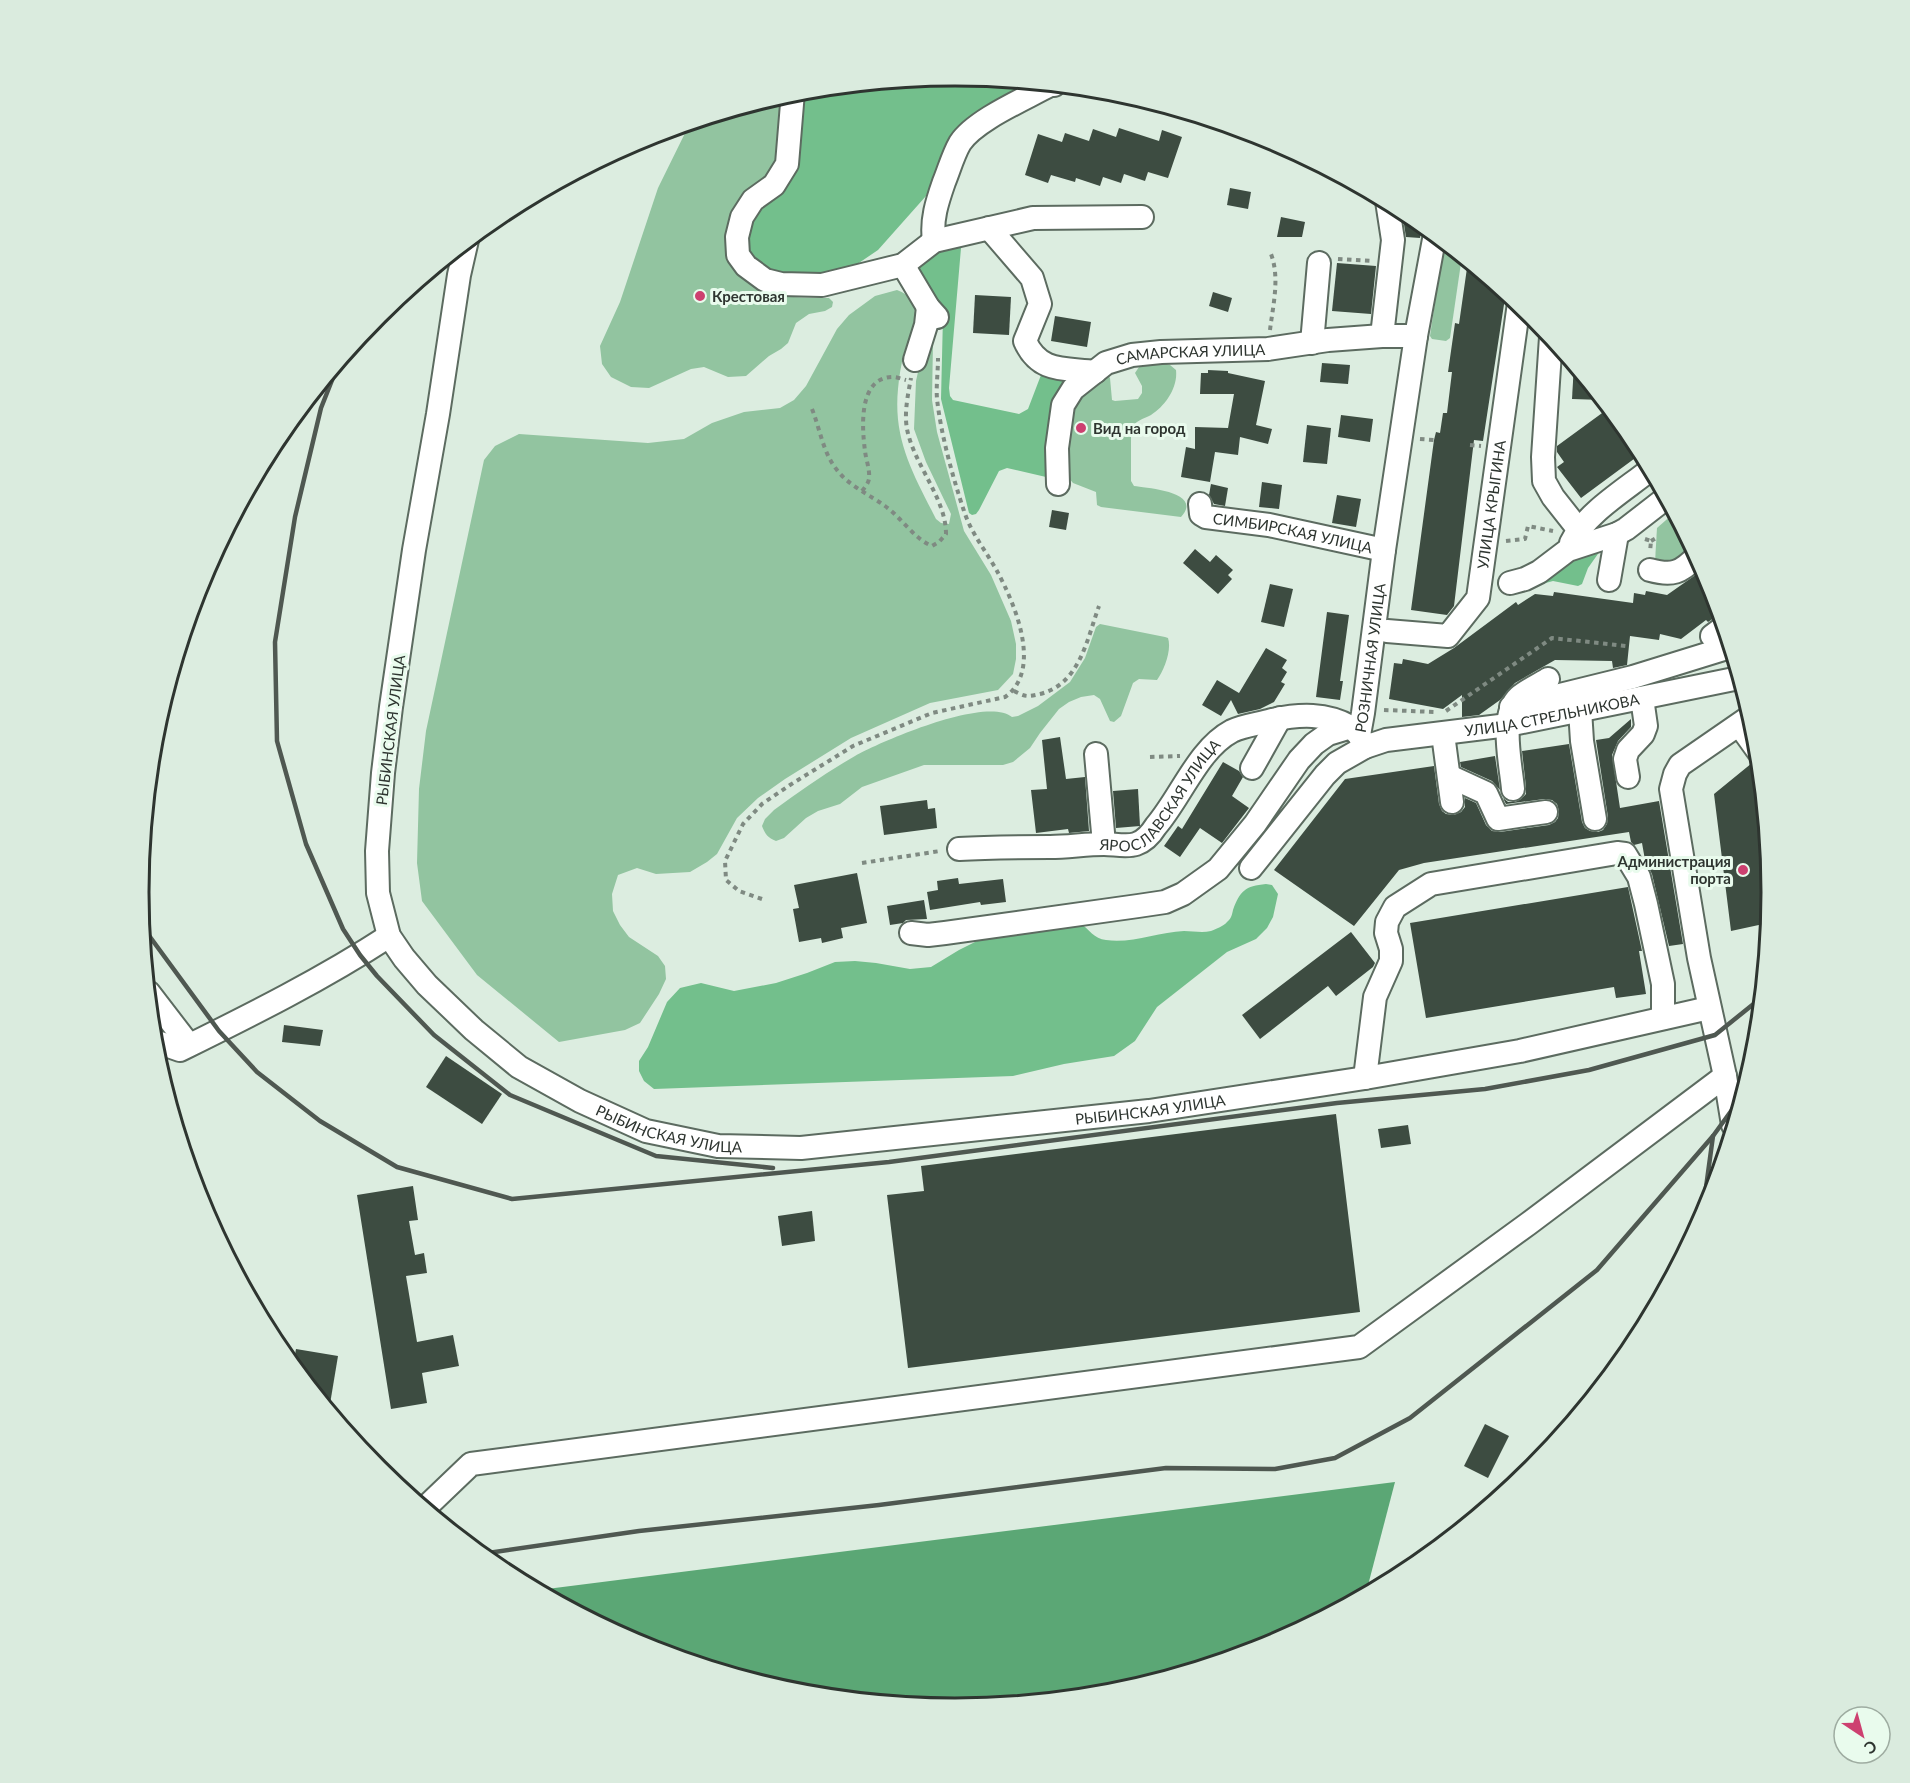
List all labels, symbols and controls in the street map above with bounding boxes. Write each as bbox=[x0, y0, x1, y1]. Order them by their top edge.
place label: Крестовая bbox=[712, 287, 785, 305]
marker: Крестовая bbox=[693, 289, 707, 303]
street label: САМАРСКАЯ УЛИЦА bbox=[1114, 340, 1266, 368]
place label: Вид на город bbox=[1093, 419, 1186, 437]
marker: Вид на город bbox=[1074, 421, 1088, 435]
street label: УЛИЦА КРЫГИНА bbox=[1473, 438, 1509, 570]
street label: СИМБИРСКАЯ УЛИЦА bbox=[1212, 509, 1375, 556]
street label: РОЗНИЧНАЯ УЛИЦА bbox=[1351, 581, 1389, 734]
street label: РЫБИНСКАЯ УЛИЦА bbox=[372, 653, 408, 806]
street label: УЛИЦА СТРЕЛЬНИКОВА bbox=[1464, 689, 1642, 739]
street label: ЯРОСЛАВСКАЯ УЛИЦА bbox=[1098, 734, 1224, 854]
place label: Администрация порта bbox=[1616, 852, 1731, 887]
marker: Администрация порта bbox=[1736, 863, 1750, 877]
street label: РЫБИНСКАЯ УЛИЦА bbox=[1074, 1090, 1227, 1128]
street label: РЫБИНСКАЯ УЛИЦА bbox=[593, 1101, 743, 1156]
north arrow bbox=[1832, 1705, 1892, 1765]
text: С bbox=[1861, 1737, 1881, 1759]

